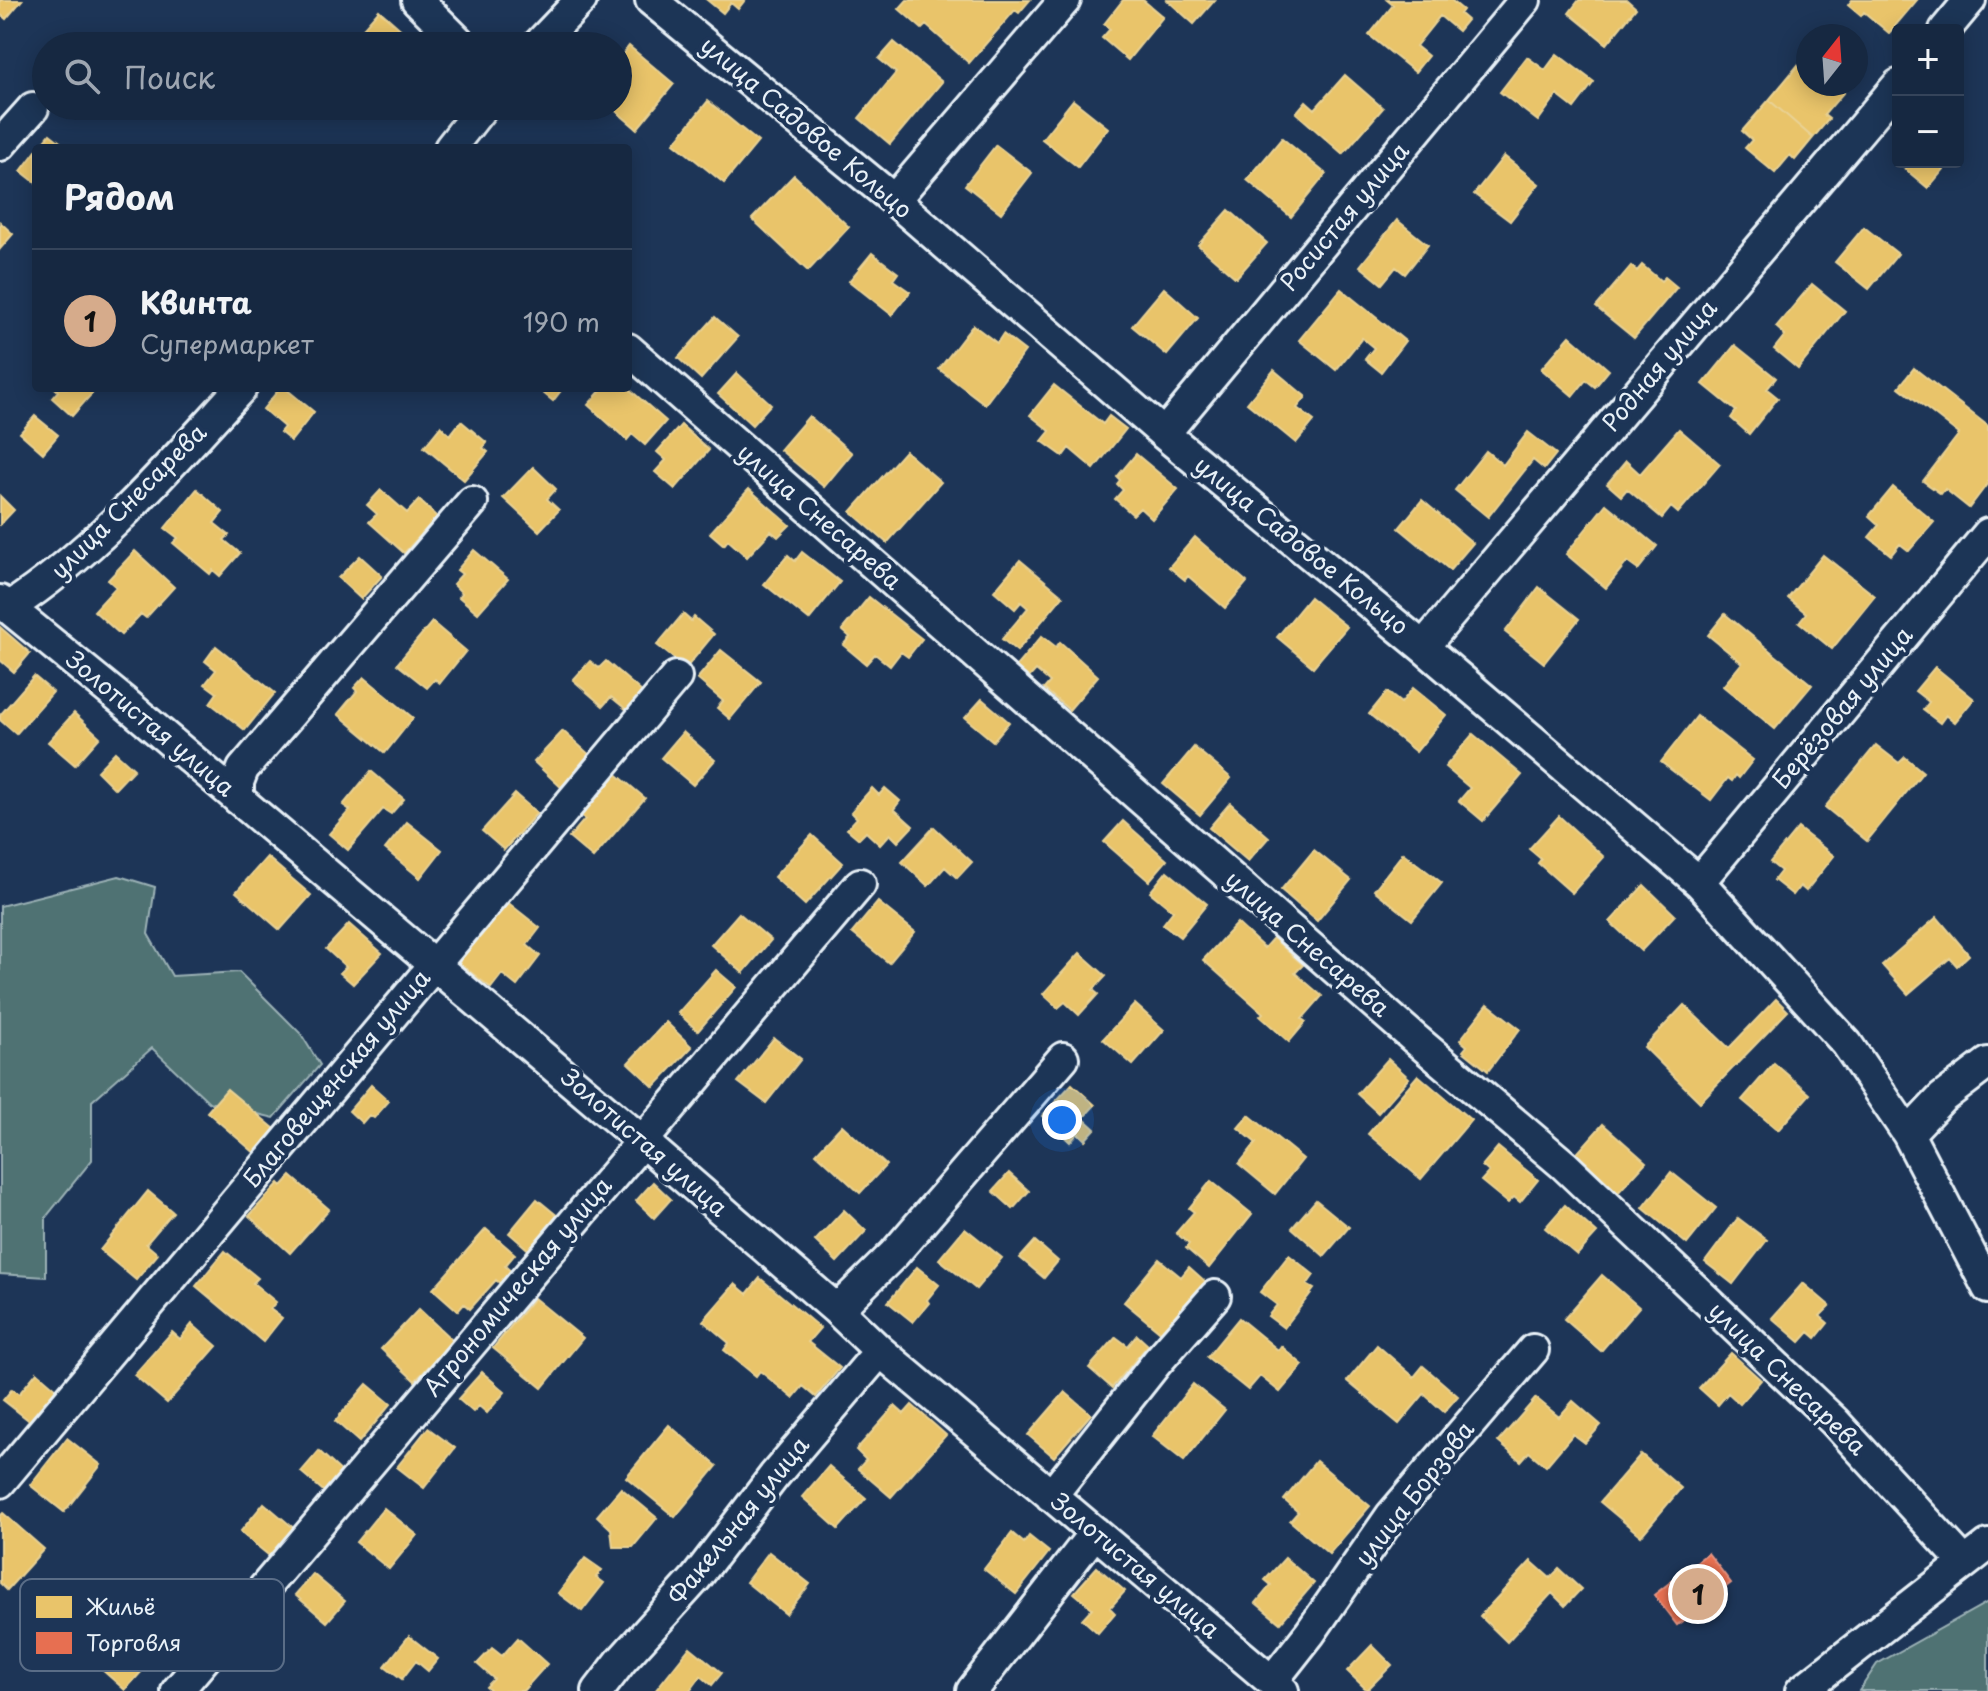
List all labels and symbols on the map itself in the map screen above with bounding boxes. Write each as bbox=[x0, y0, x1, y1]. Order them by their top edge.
north arrow bbox=[1796, 24, 1868, 96]
street label: улица Садовое Кольцо bbox=[693, 27, 921, 226]
street label: Росистая улица bbox=[1270, 133, 1417, 298]
street label: Родная улица bbox=[1592, 291, 1725, 439]
street label: улица Снесарева bbox=[41, 414, 214, 587]
street label: улица Снесарева bbox=[730, 434, 911, 597]
street label: улица Садовое Кольцо bbox=[1187, 446, 1417, 643]
street label: Берёзовая улица bbox=[1763, 618, 1920, 796]
street label: Золотистая улица bbox=[59, 641, 244, 804]
street label: улица Снесарева bbox=[1218, 861, 1399, 1024]
street label: Благовещенская улица bbox=[233, 960, 438, 1195]
street label: Золотистая улица bbox=[554, 1059, 737, 1224]
your location bbox=[1042, 1100, 1082, 1140]
street label: Агрономическая улица bbox=[414, 1168, 619, 1403]
street label: улица Снесарева bbox=[1701, 1292, 1876, 1463]
street label: улица Борзова bbox=[1345, 1412, 1482, 1573]
street label: Факельная улица bbox=[658, 1428, 817, 1612]
street label: Золотистая улица bbox=[1044, 1483, 1229, 1646]
pin: 1 bbox=[1672, 1564, 1724, 1624]
legend bbox=[20, 1579, 284, 1671]
text: Жильё bbox=[85, 1589, 155, 1622]
text: Торговля bbox=[86, 1625, 181, 1658]

